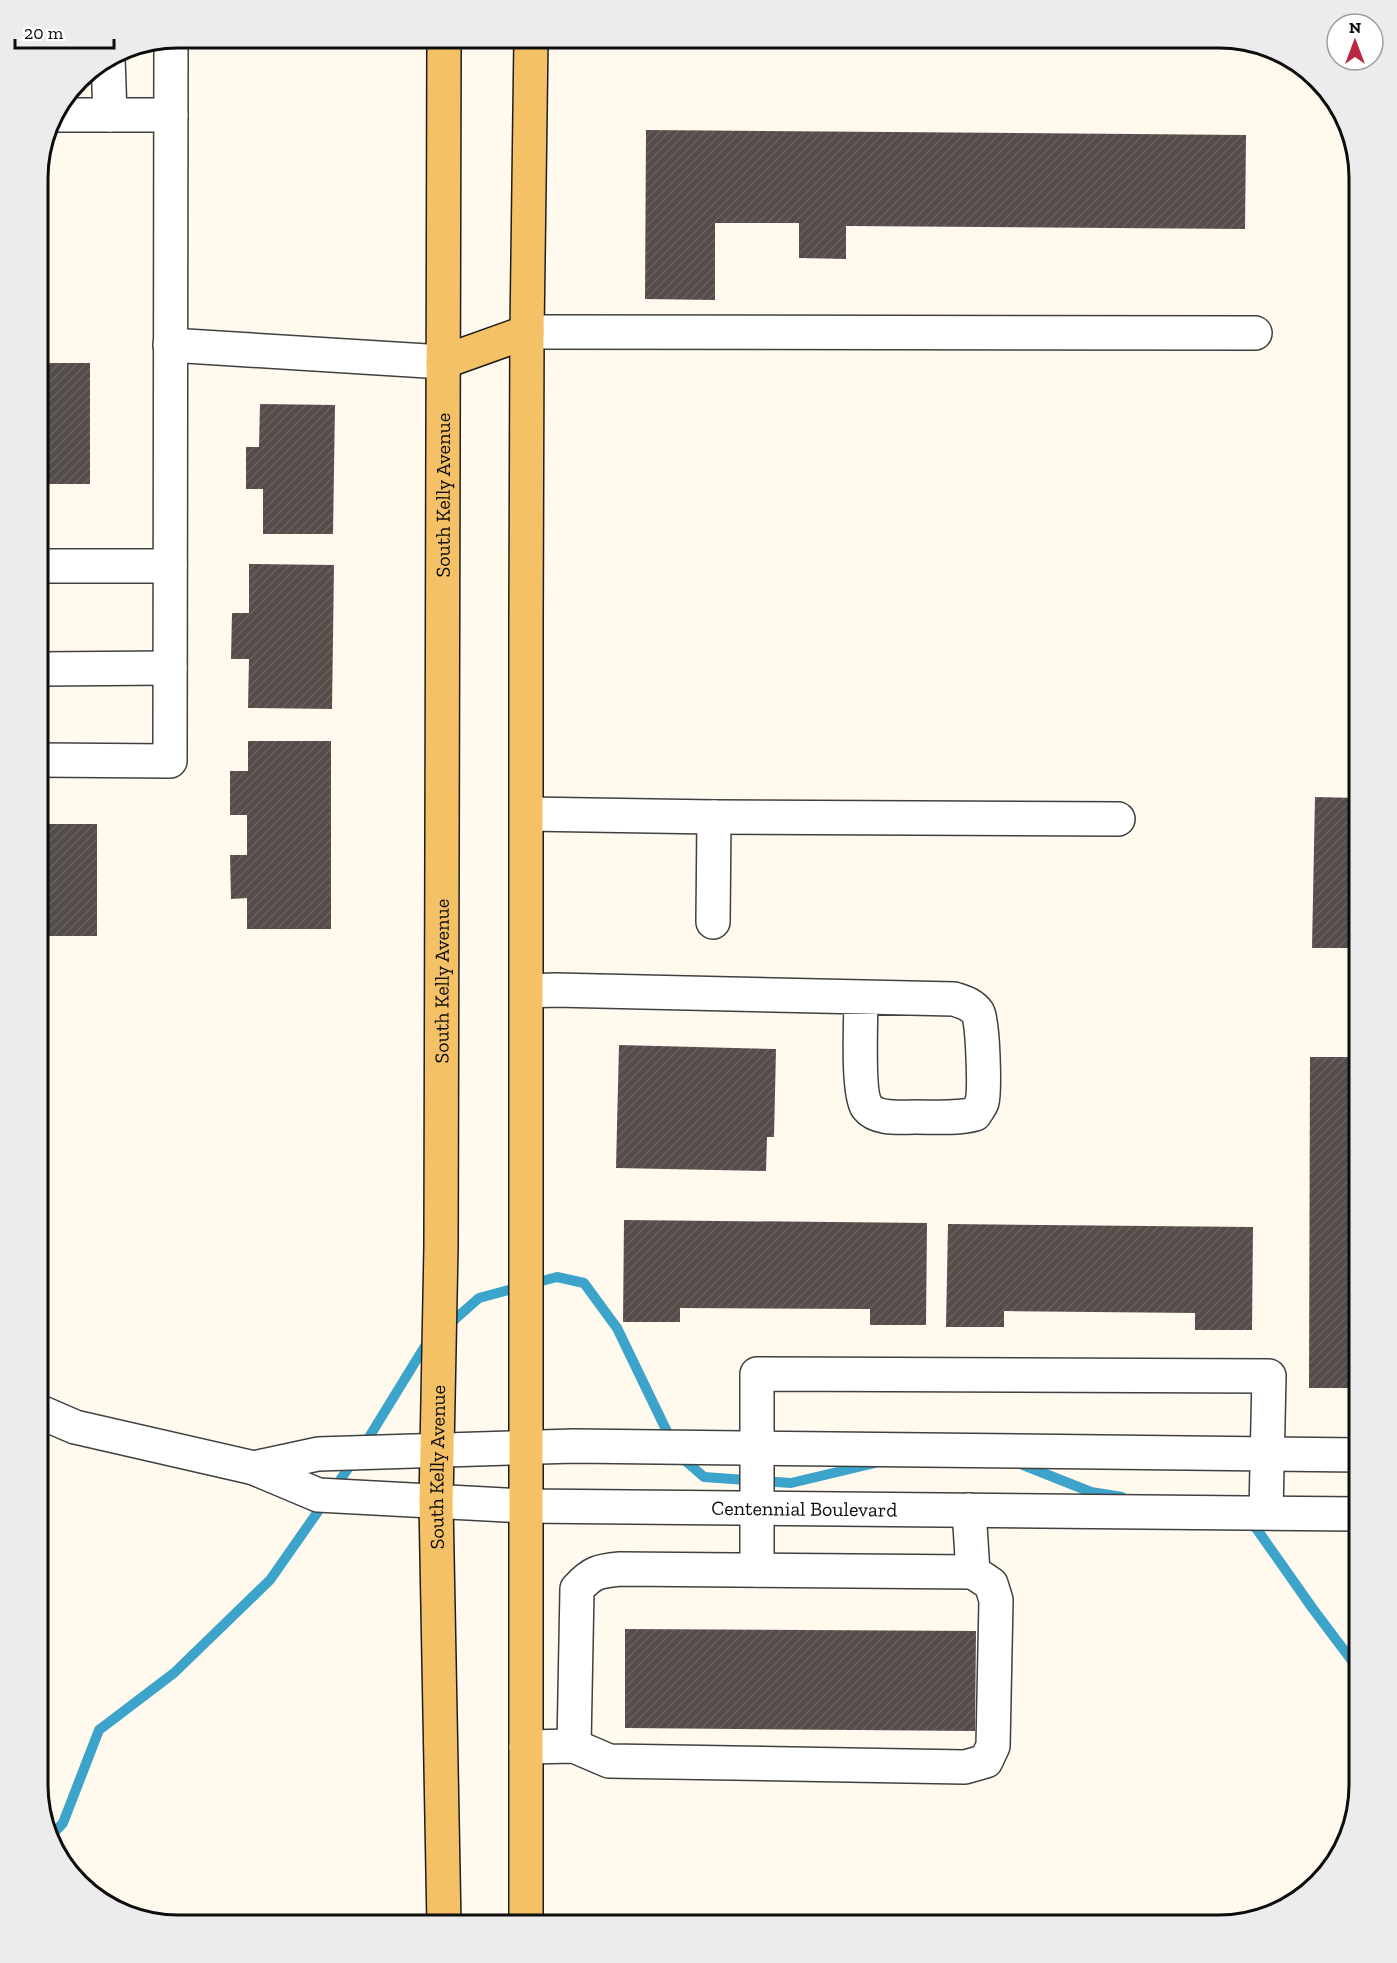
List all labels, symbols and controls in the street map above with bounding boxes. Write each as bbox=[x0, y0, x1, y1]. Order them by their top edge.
scale bar bbox=[15, 12, 114, 50]
north arrow bbox=[1325, 12, 1385, 72]
text: N bbox=[1349, 18, 1361, 37]
text: 20 m bbox=[24, 22, 64, 44]
street label: South Kelly Avenue bbox=[431, 413, 455, 577]
street label: South Kelly Avenue bbox=[429, 899, 454, 1063]
street label: South Kelly Avenue bbox=[424, 1385, 450, 1550]
street label: Centennial Boulevard bbox=[711, 1496, 897, 1522]

